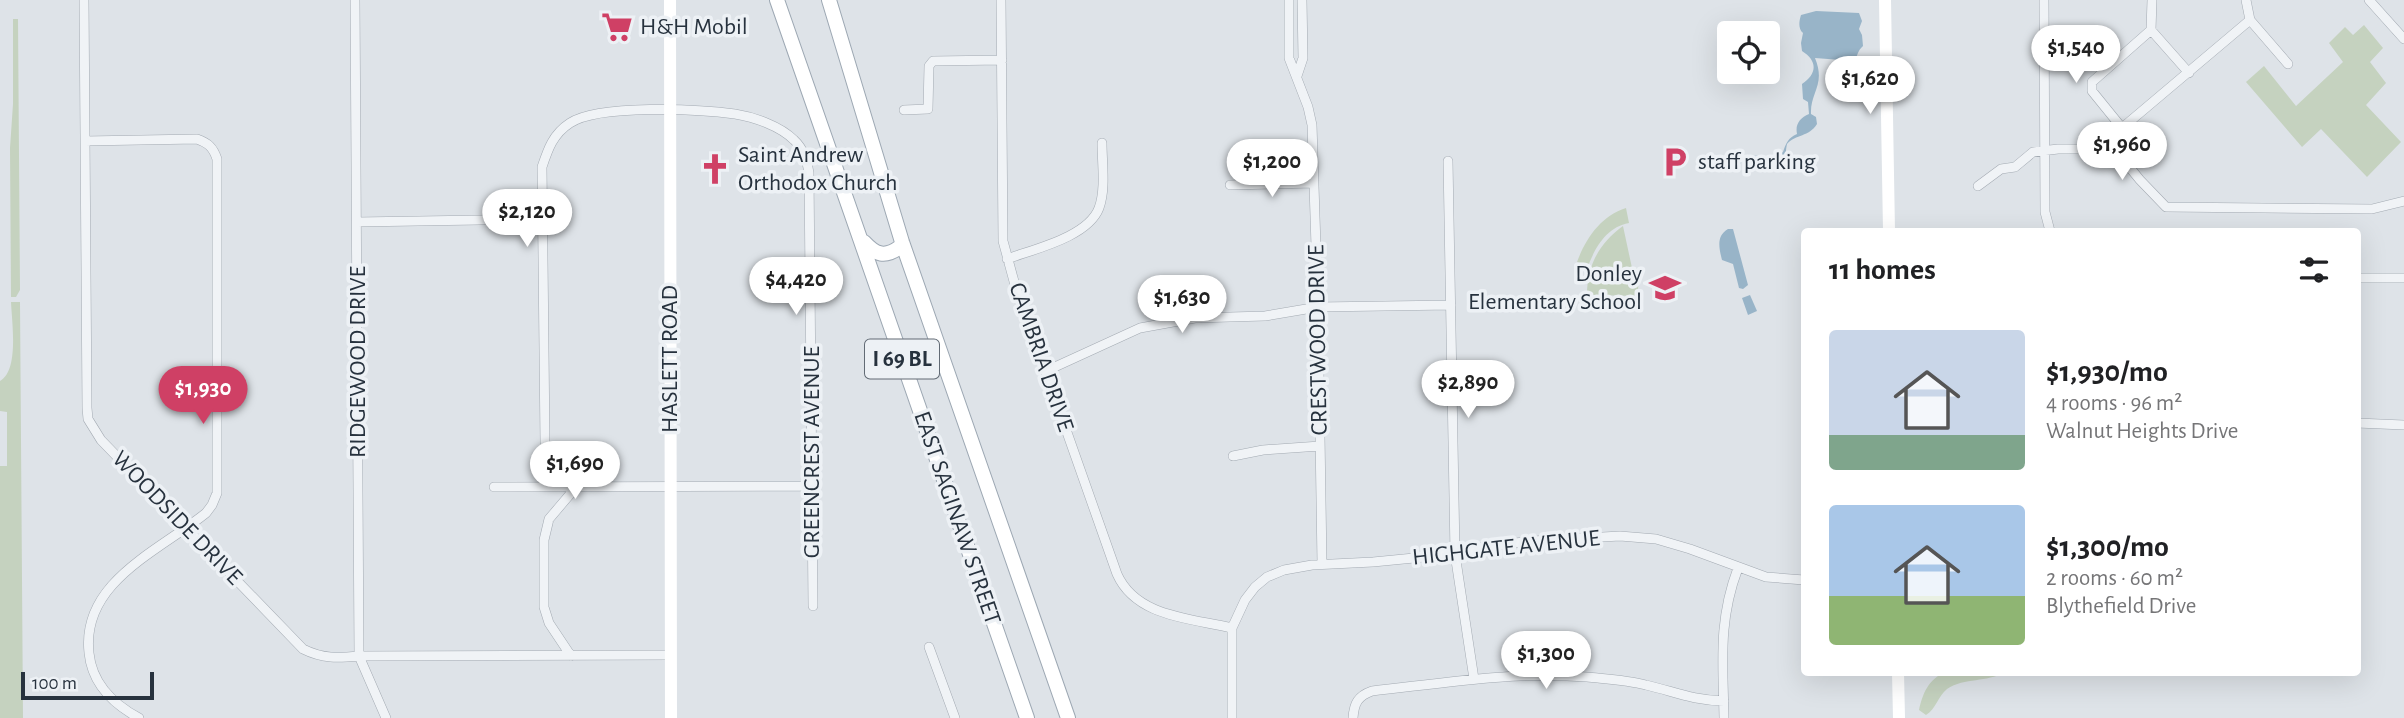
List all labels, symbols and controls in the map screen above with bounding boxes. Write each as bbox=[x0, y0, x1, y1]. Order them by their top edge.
supermarket icon: H&H Mobil bbox=[600, 10, 634, 44]
place label: H&H Mobil bbox=[640, 15, 748, 39]
map controls bbox=[1717, 21, 1780, 84]
button: locate bbox=[1717, 21, 1780, 84]
pin: $1,540 bbox=[2019, 25, 2133, 85]
text: $1,540 bbox=[2047, 36, 2105, 59]
pin: $1,620 bbox=[1813, 57, 1927, 116]
text: $1,620 bbox=[1841, 67, 1899, 90]
pin: $1,960 bbox=[2065, 122, 2179, 182]
text: $1,960 bbox=[2093, 133, 2151, 156]
pin: $1,200 bbox=[1215, 140, 1329, 199]
place label: Saint Andrew Orthodox Church bbox=[738, 143, 898, 195]
parking icon: staff parking bbox=[1658, 145, 1692, 179]
text: $1,200 bbox=[1243, 150, 1301, 173]
place label: staff parking bbox=[1698, 150, 1816, 174]
church icon: Saint Andrew Orthodox Church bbox=[698, 152, 732, 186]
pin: $2,120 bbox=[470, 190, 584, 249]
text: $2,120 bbox=[498, 200, 556, 223]
street label: CRESTWOOD DRIVE bbox=[1304, 244, 1332, 436]
icon: filters bbox=[2295, 251, 2333, 289]
text: 11 homes bbox=[1829, 255, 1936, 285]
pin: $4,420 bbox=[739, 258, 853, 317]
place label: Donley Elementary School bbox=[1468, 262, 1642, 314]
street label: RIDGEWOOD DRIVE bbox=[346, 265, 370, 458]
text: $4,420 bbox=[765, 268, 827, 291]
school or university icon: Donley Elementary School bbox=[1648, 271, 1682, 305]
pin: $1,630 bbox=[1125, 276, 1239, 335]
street label: CAMBRIA DRIVE bbox=[1004, 279, 1078, 435]
street label: HASLETT ROAD bbox=[658, 285, 682, 433]
text: $1,630 bbox=[1154, 286, 1210, 309]
road number: I 69 BL bbox=[865, 340, 939, 378]
street label: GREENCREST AVENUE bbox=[800, 345, 824, 558]
text: $1,930/mo bbox=[2046, 357, 2168, 387]
icon: home bbox=[1885, 358, 1969, 442]
pin: $2,890 bbox=[1411, 360, 1525, 420]
pin: $1,930 bbox=[146, 366, 260, 426]
text: $2,890 bbox=[1438, 371, 1498, 394]
text: $1,930 bbox=[175, 377, 231, 400]
text: 4 rooms · 96 m² bbox=[2046, 392, 2182, 415]
street label: EAST SAGINAW STREET bbox=[909, 408, 1005, 628]
text: Walnut Heights Drive bbox=[2046, 420, 2238, 443]
pin: $1,690 bbox=[518, 442, 632, 501]
street label: WOODSIDE DRIVE bbox=[107, 446, 247, 590]
text: $1,690 bbox=[546, 452, 604, 475]
street label: HIGHGATE AVENUE bbox=[1411, 526, 1601, 570]
text: $1,300/mo bbox=[2046, 532, 2169, 562]
icon: home bbox=[1885, 533, 1969, 617]
text: 2 rooms · 60 m² bbox=[2046, 567, 2183, 590]
text: Blythefield Drive bbox=[2046, 595, 2196, 618]
pin: $1,300 bbox=[1489, 632, 1603, 691]
text: $1,300 bbox=[1517, 642, 1575, 665]
scale bar bbox=[21, 669, 154, 701]
text: 100 m bbox=[32, 674, 77, 693]

